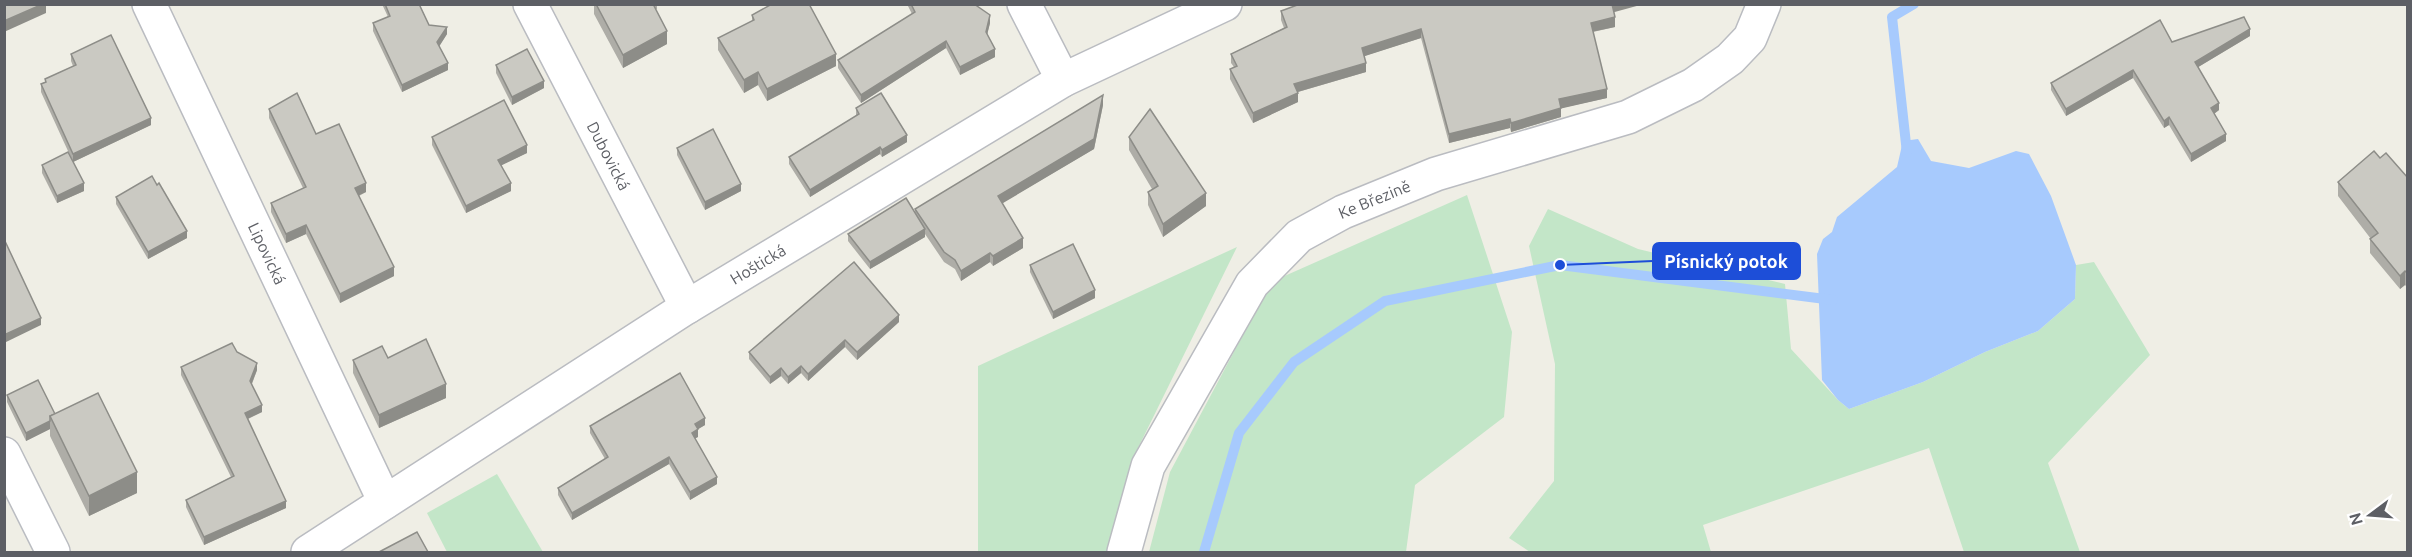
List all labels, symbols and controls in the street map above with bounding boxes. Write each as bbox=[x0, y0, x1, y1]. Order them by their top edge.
street label: Dubovická bbox=[584, 119, 634, 193]
street label: Ke Březině bbox=[1336, 176, 1413, 222]
street label: Lipovická bbox=[245, 220, 290, 287]
street label: Hoštická bbox=[727, 241, 789, 288]
callout: Písnický potok bbox=[1653, 243, 1800, 279]
text: Písnický potok bbox=[1664, 251, 1788, 271]
north arrow bbox=[2340, 485, 2400, 545]
text: N bbox=[2345, 511, 2366, 527]

